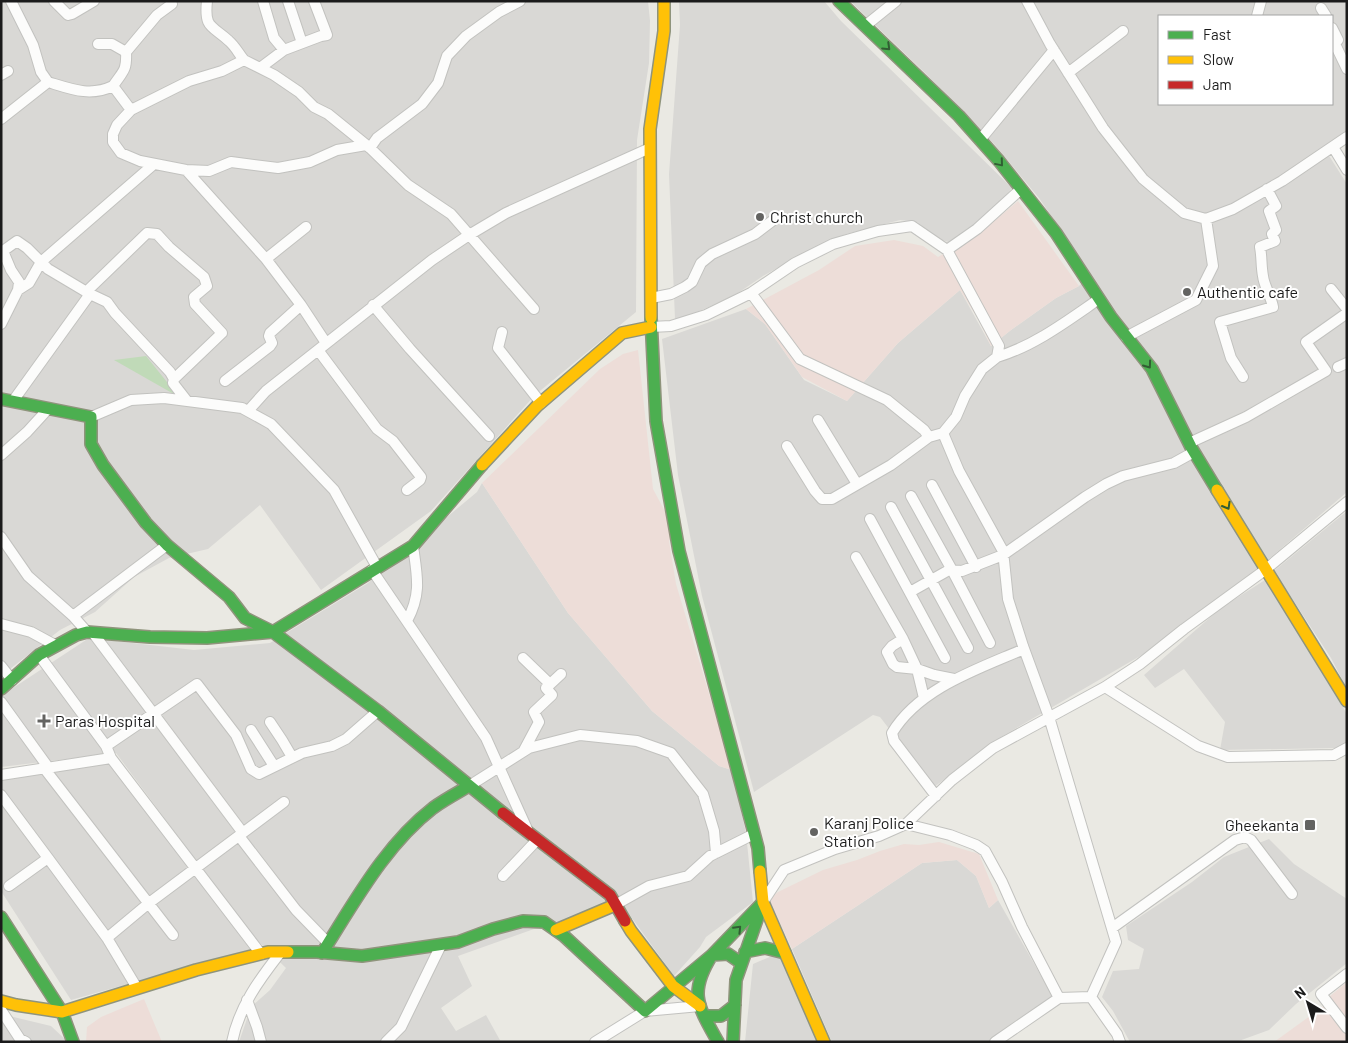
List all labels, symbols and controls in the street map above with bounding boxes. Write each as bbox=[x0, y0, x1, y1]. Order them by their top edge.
legend bbox=[1158, 15, 1333, 105]
text: Fast bbox=[1203, 25, 1231, 43]
one-way arrow bbox=[881, 41, 890, 50]
text: Slow bbox=[1203, 50, 1234, 68]
text: Jam bbox=[1203, 75, 1232, 93]
one-way arrow bbox=[995, 157, 1003, 166]
place label: Christ church bbox=[770, 207, 863, 226]
marker: Christ church bbox=[754, 211, 766, 223]
place label: Authentic cafe bbox=[1197, 282, 1298, 301]
marker: Authentic cafe bbox=[1181, 286, 1193, 298]
one-way arrow bbox=[1142, 359, 1151, 369]
one-way arrow bbox=[1221, 501, 1231, 510]
place label: Paras Hospital bbox=[55, 711, 155, 730]
marker: Paras Hospital bbox=[37, 714, 51, 728]
place label: Karanj Police Station bbox=[824, 813, 914, 850]
place label: Gheekanta bbox=[1225, 815, 1299, 834]
marker: Gheekanta bbox=[1303, 818, 1317, 832]
marker: Karanj Police Station bbox=[808, 826, 820, 838]
one-way arrow bbox=[732, 925, 741, 934]
north arrow bbox=[1283, 978, 1333, 1028]
text: N bbox=[1291, 983, 1309, 1002]

